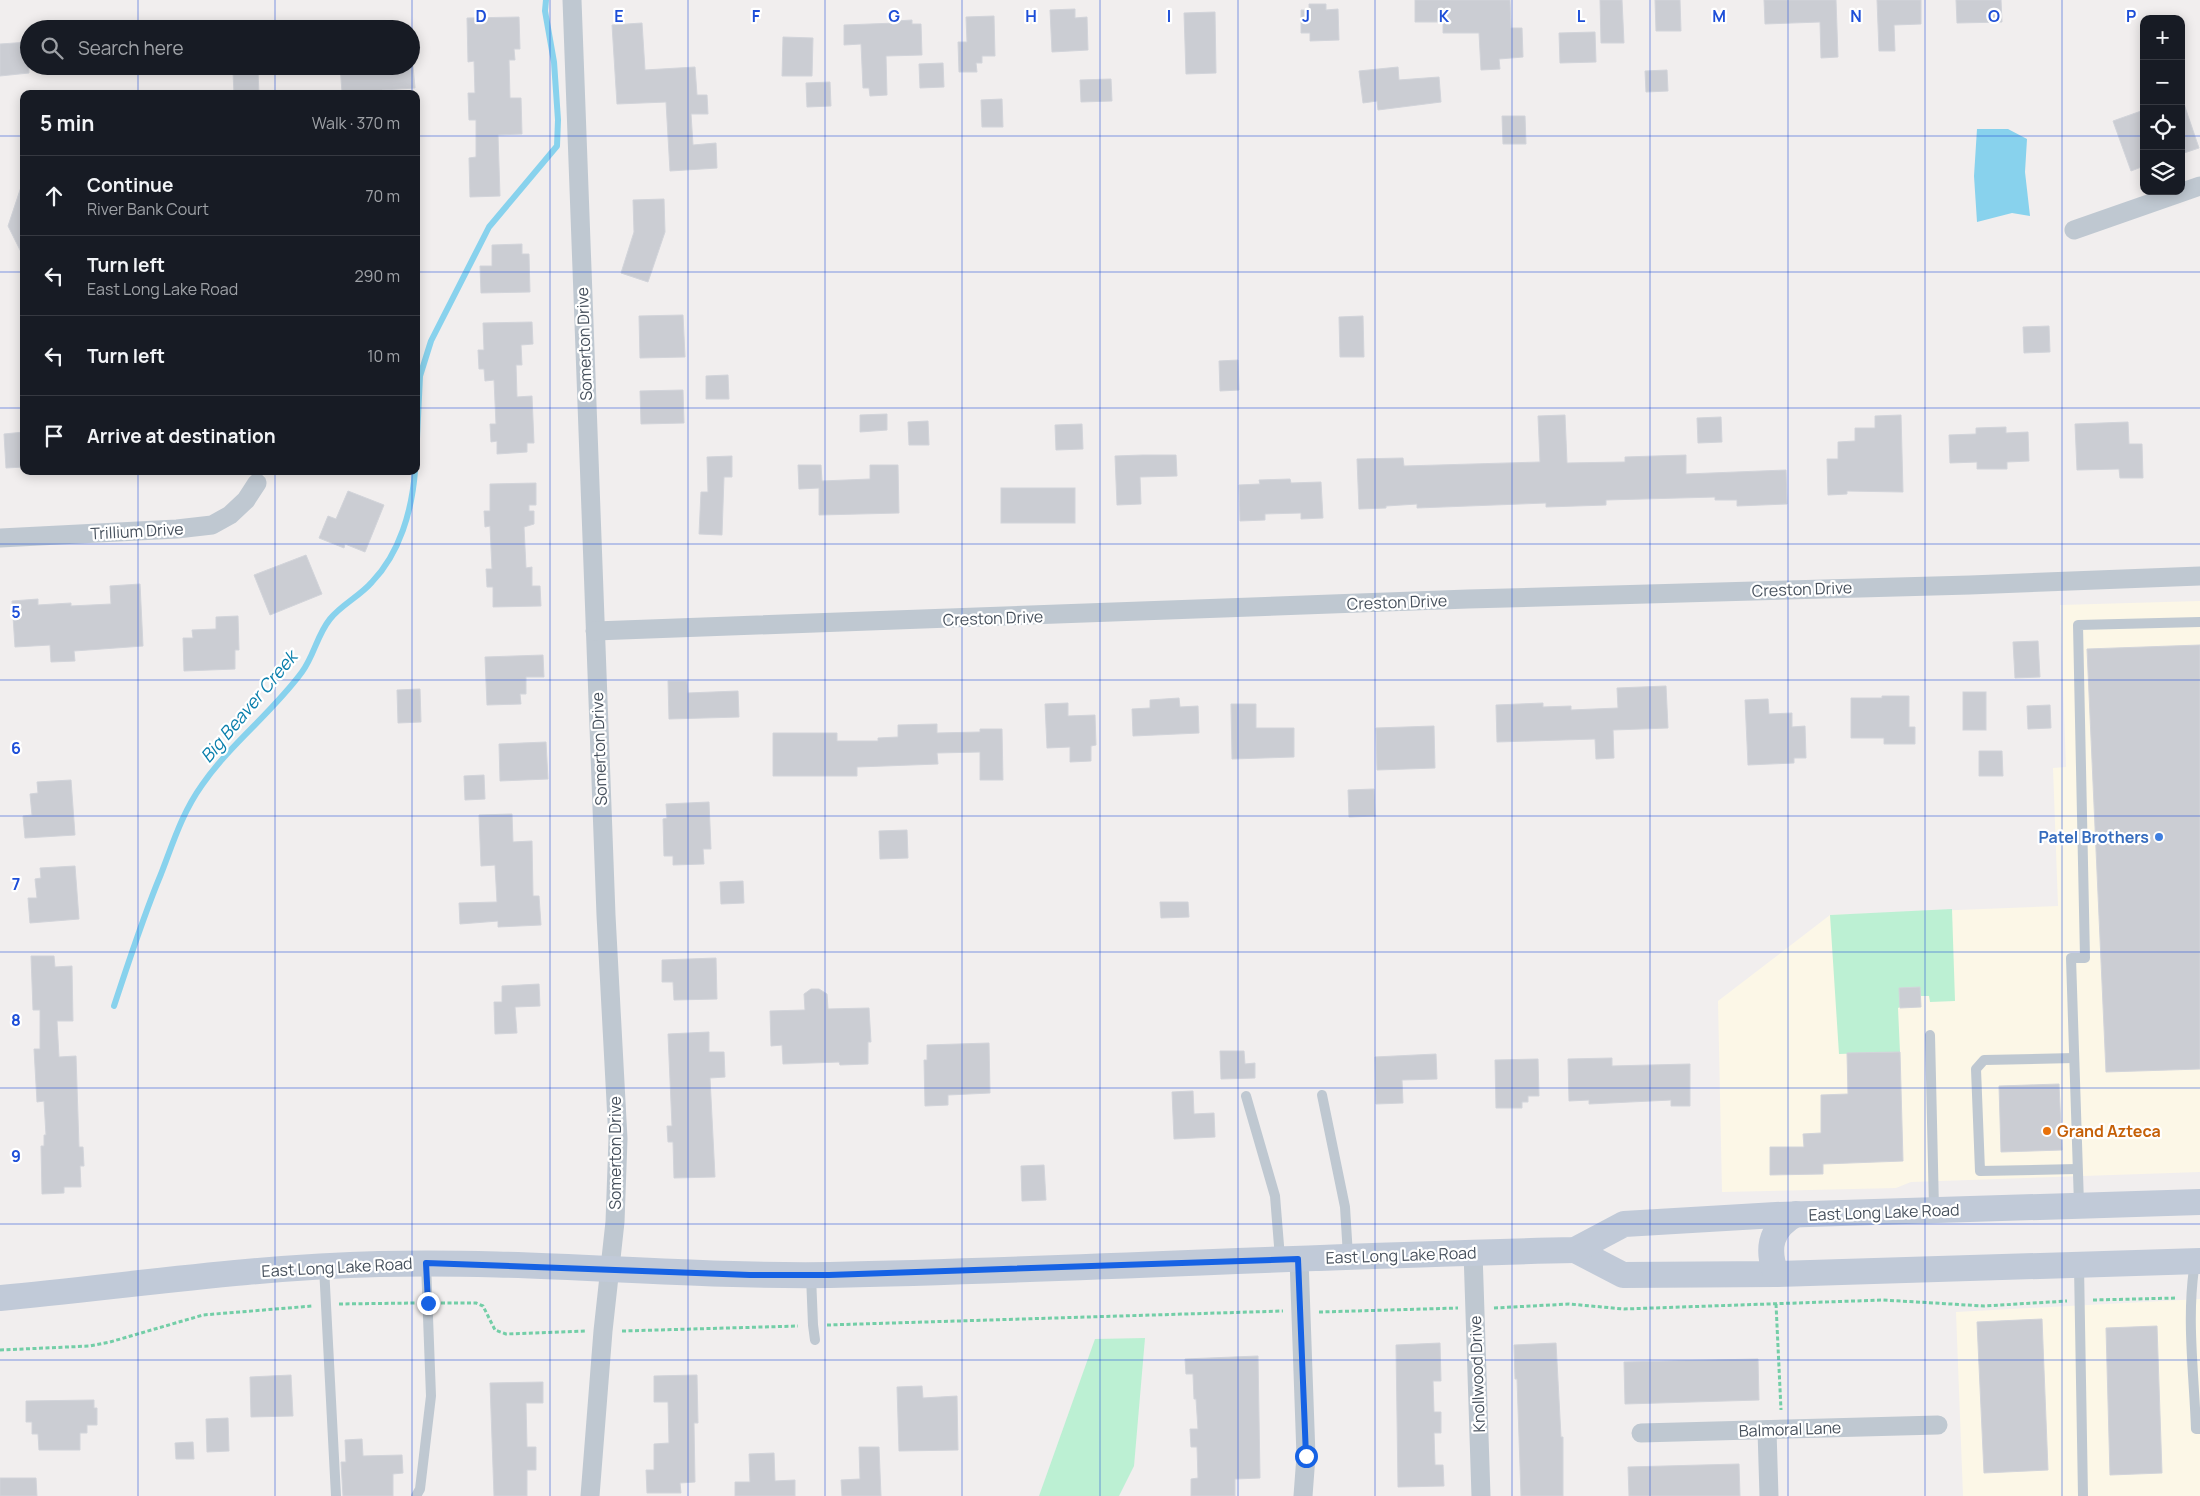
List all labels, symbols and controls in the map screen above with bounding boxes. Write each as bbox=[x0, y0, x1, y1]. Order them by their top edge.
text: D bbox=[475, 5, 487, 27]
text: E bbox=[614, 5, 624, 27]
text: F bbox=[752, 5, 761, 27]
text: G bbox=[888, 5, 900, 27]
text: H bbox=[1025, 5, 1037, 27]
text: I bbox=[1167, 5, 1171, 27]
text: J bbox=[1302, 5, 1310, 27]
text: K bbox=[1439, 5, 1450, 27]
text: L bbox=[1577, 5, 1586, 27]
text: M bbox=[1712, 5, 1726, 27]
text: N bbox=[1850, 5, 1862, 27]
text: O bbox=[1988, 5, 2000, 27]
text: P bbox=[2126, 5, 2136, 27]
map controls bbox=[2140, 15, 2185, 195]
button: + bbox=[2140, 15, 2185, 60]
search box bbox=[20, 20, 420, 75]
icon: search bbox=[38, 34, 66, 62]
text: Search here bbox=[78, 35, 184, 61]
button: − bbox=[2140, 60, 2185, 105]
button: locate bbox=[2140, 105, 2185, 150]
text: 5 min bbox=[40, 109, 94, 137]
text: Walk · 370 m bbox=[312, 112, 400, 134]
button: layers bbox=[2140, 150, 2185, 195]
text: Continue bbox=[87, 172, 173, 198]
icon: ahead bbox=[40, 182, 68, 210]
text: 70 m bbox=[365, 185, 400, 207]
text: River Bank Court bbox=[87, 198, 209, 220]
text: Turn left bbox=[87, 252, 165, 278]
icon: left bbox=[40, 262, 68, 290]
text: 290 m bbox=[354, 265, 400, 287]
text: East Long Lake Road bbox=[87, 278, 238, 300]
street label: Somerton Drive bbox=[571, 287, 597, 401]
icon: left bbox=[40, 342, 68, 370]
text: Turn left bbox=[87, 343, 165, 369]
text: 10 m bbox=[367, 345, 400, 367]
icon: arrive bbox=[40, 422, 68, 450]
text: Arrive at destination bbox=[87, 423, 276, 449]
street label: Trillium Drive bbox=[90, 518, 184, 544]
street label: Creston Drive bbox=[1751, 576, 1853, 602]
street label: Creston Drive bbox=[1346, 589, 1448, 615]
text: 5 bbox=[11, 601, 21, 623]
street label: Creston Drive bbox=[942, 605, 1044, 631]
water label: Big Beaver Creek bbox=[194, 643, 304, 767]
street label: Somerton Drive bbox=[586, 692, 612, 806]
text: 6 bbox=[11, 737, 21, 759]
place label: Patel Brothers bbox=[2038, 826, 2149, 848]
marker: Patel Brothers bbox=[2153, 831, 2165, 843]
text: 7 bbox=[12, 873, 20, 895]
text: 8 bbox=[11, 1009, 21, 1031]
street label: Somerton Drive bbox=[604, 1096, 626, 1210]
place label: Grand Azteca bbox=[2057, 1120, 2161, 1142]
marker: Grand Azteca bbox=[2041, 1125, 2053, 1137]
text: 9 bbox=[11, 1145, 21, 1167]
street label: East Long Lake Road bbox=[1808, 1198, 1960, 1226]
street label: East Long Lake Road bbox=[1325, 1241, 1477, 1269]
street label: East Long Lake Road bbox=[261, 1252, 413, 1282]
route end bbox=[417, 1292, 440, 1315]
street label: Knollwood Drive bbox=[1464, 1315, 1490, 1433]
street label: Balmoral Lane bbox=[1738, 1416, 1842, 1442]
route start bbox=[1295, 1445, 1318, 1468]

